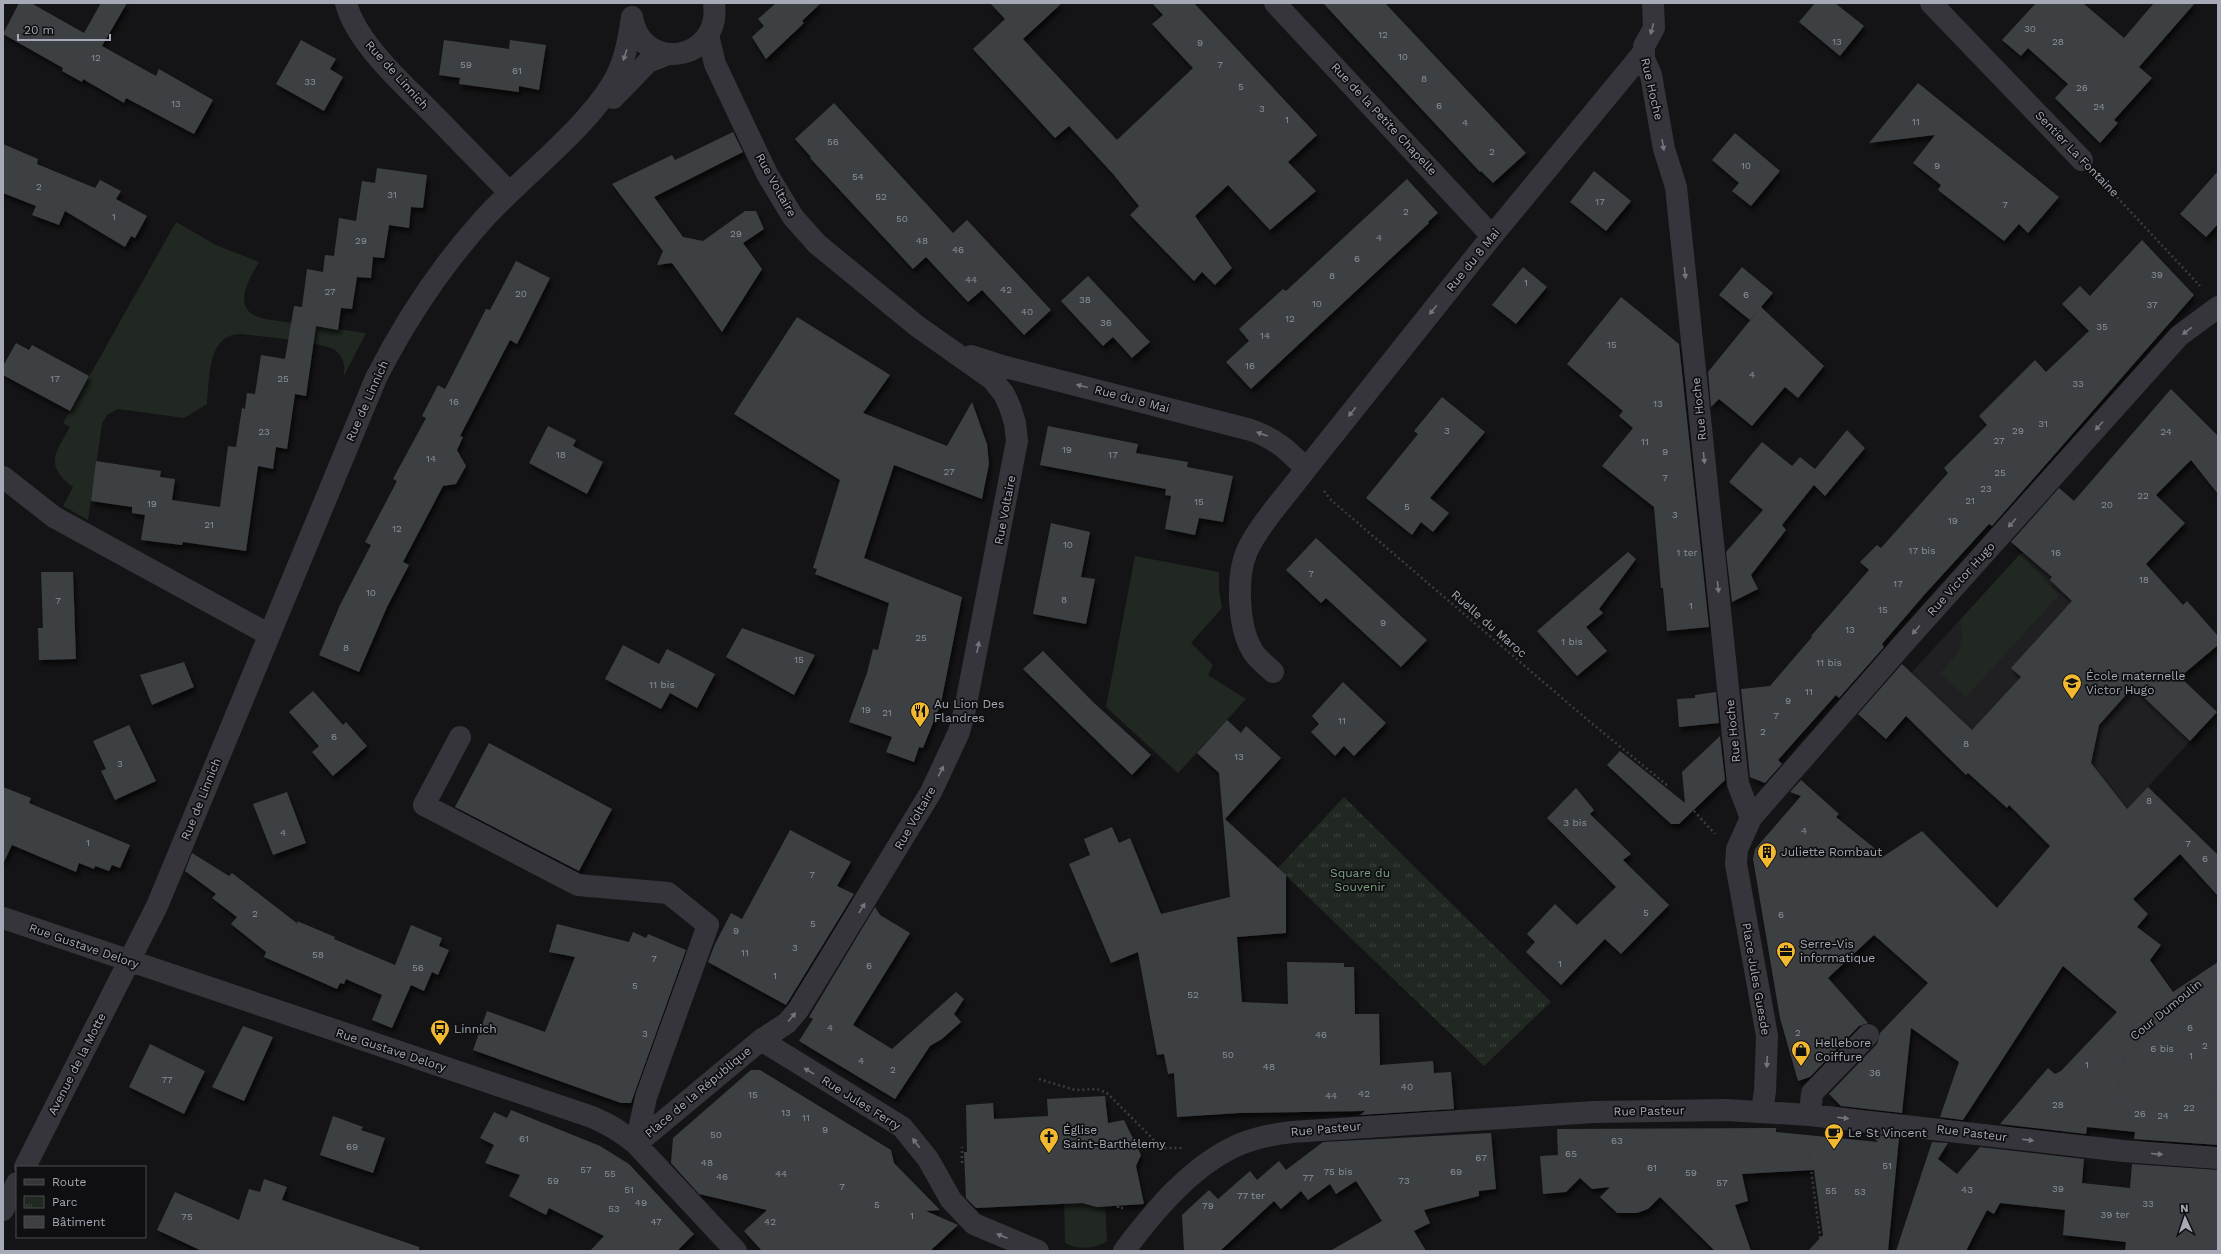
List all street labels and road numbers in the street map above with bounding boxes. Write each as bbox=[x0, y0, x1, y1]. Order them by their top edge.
street label: Rue de Linnich bbox=[363, 38, 431, 112]
street label: Rue Hoche bbox=[1638, 57, 1666, 121]
street label: Rue de la Petite Chapelle bbox=[1328, 60, 1440, 178]
street label: Sentier La Fontaine bbox=[2032, 108, 2122, 200]
street label: Rue Voltaire bbox=[753, 151, 799, 219]
street label: Rue du 8 Mai bbox=[1443, 226, 1503, 294]
street label: Rue de Linnich bbox=[343, 358, 391, 444]
street label: Rue Hoche bbox=[1689, 377, 1709, 441]
street label: Rue du 8 Mai bbox=[1093, 382, 1171, 416]
street label: Rue Voltaire bbox=[991, 474, 1019, 546]
street label: Rue Victor Hugo bbox=[1924, 539, 1998, 619]
street label: Ruelle du Maroc bbox=[1448, 588, 1530, 661]
street label: Rue Hoche bbox=[1723, 699, 1743, 763]
street label: Rue de Linnich bbox=[178, 756, 224, 842]
street label: Rue Voltaire bbox=[891, 784, 939, 852]
street label: Rue Gustave Delory bbox=[27, 921, 141, 972]
street label: Place Jules Guesde bbox=[1739, 922, 1773, 1036]
street label: Cour Dumoulin bbox=[2127, 977, 2205, 1043]
street label: Avenue de la Motte bbox=[45, 1011, 109, 1117]
street label: Rue Gustave Delory bbox=[334, 1026, 449, 1075]
street label: Place de la République bbox=[642, 1043, 754, 1140]
street label: Rue Jules Ferry bbox=[819, 1073, 904, 1133]
street label: Rue Pasteur bbox=[1613, 1103, 1685, 1119]
street label: Rue Pasteur bbox=[1290, 1119, 1362, 1139]
street label: Rue Pasteur bbox=[1936, 1122, 2008, 1144]

